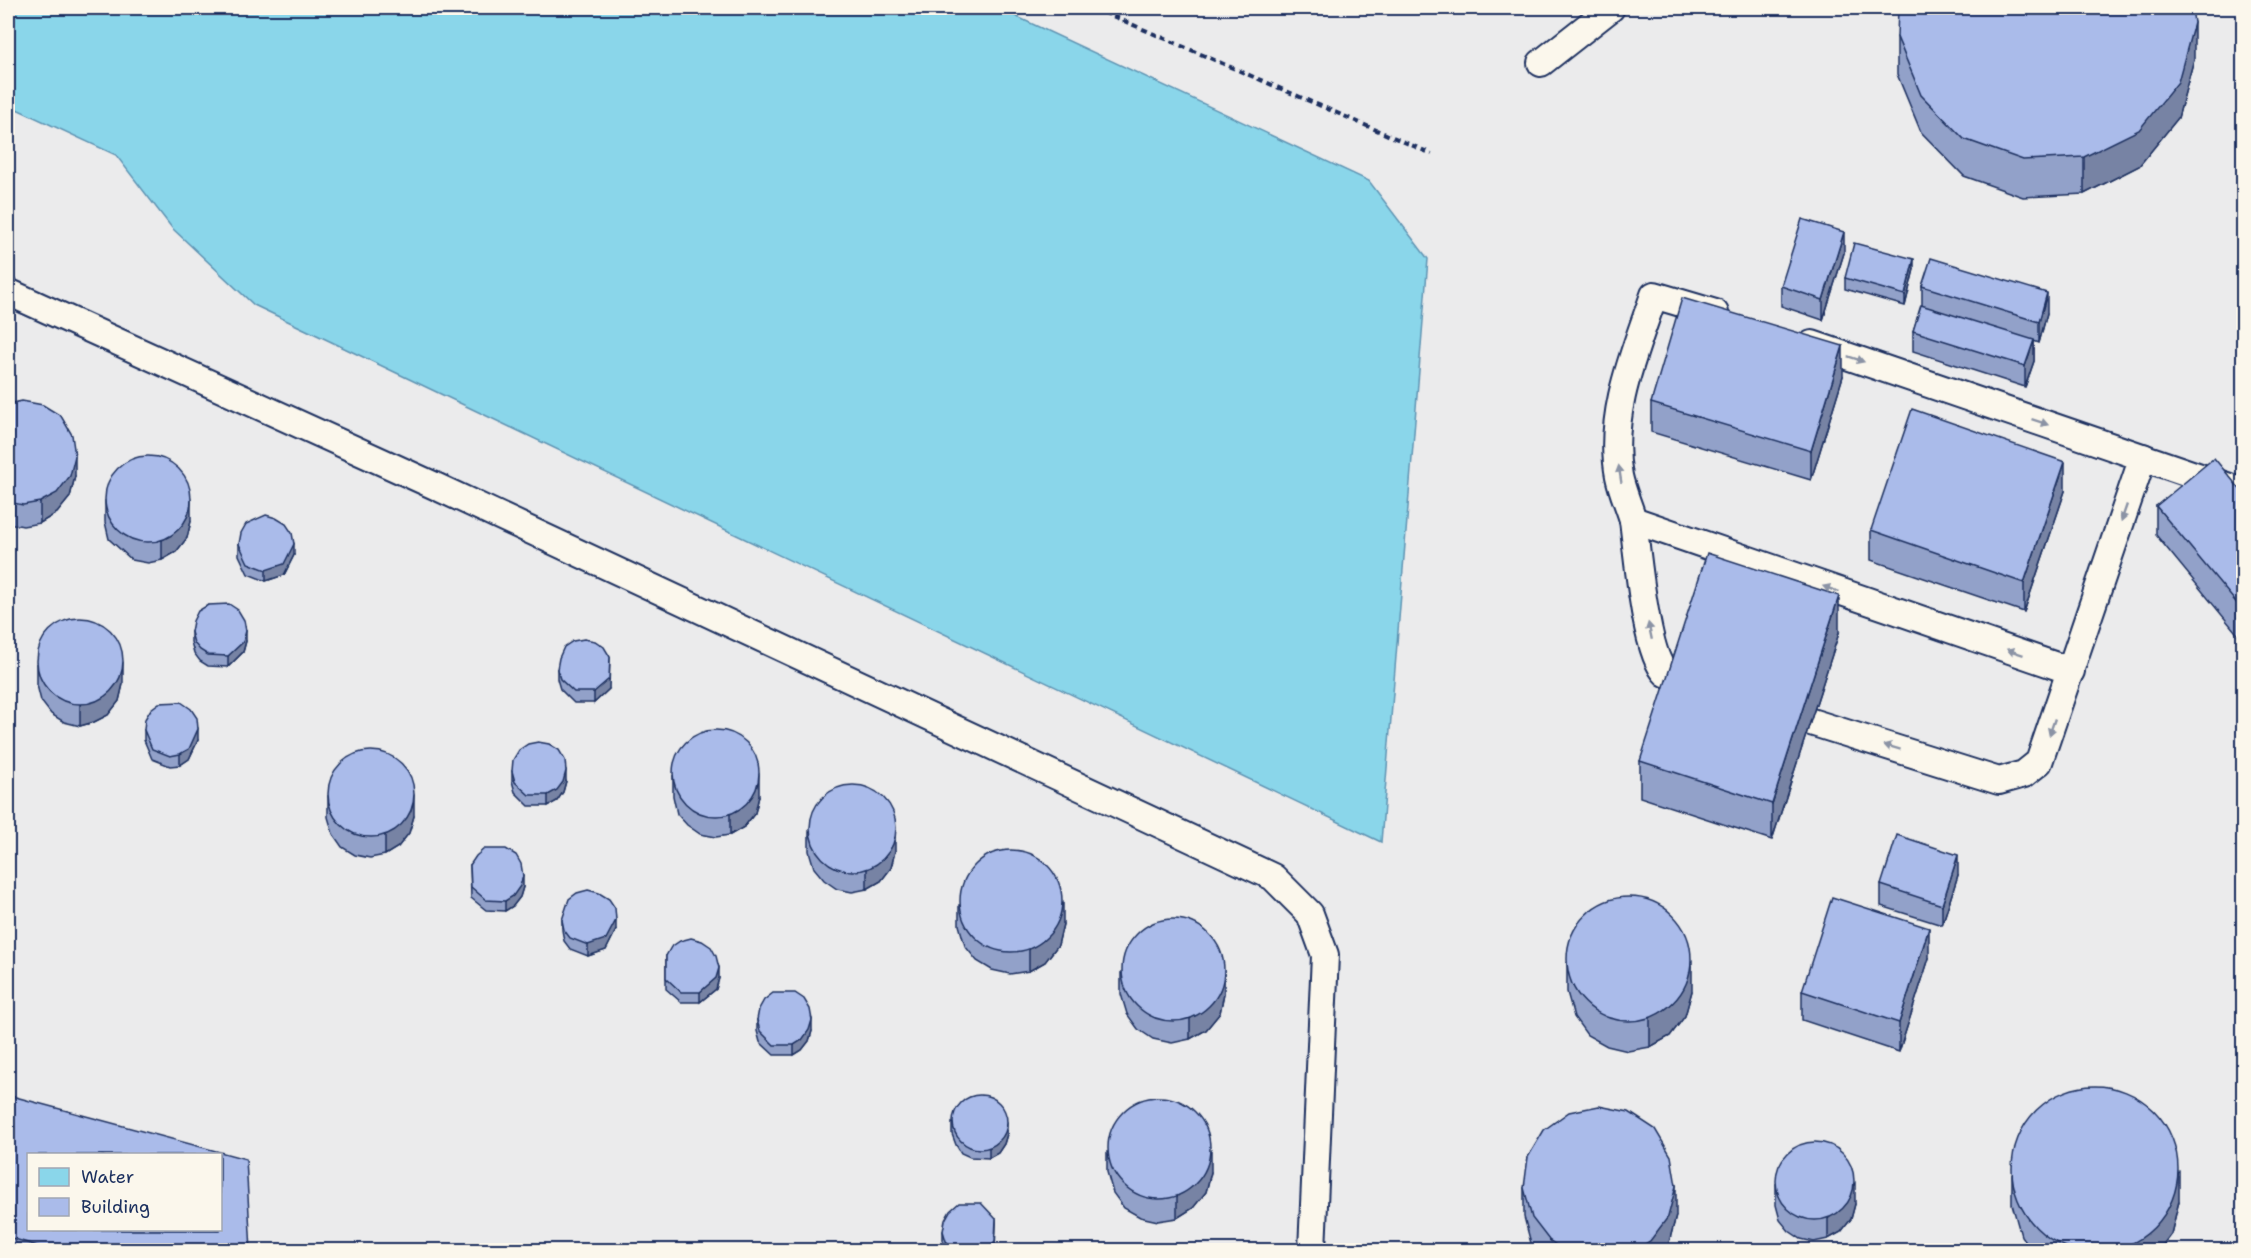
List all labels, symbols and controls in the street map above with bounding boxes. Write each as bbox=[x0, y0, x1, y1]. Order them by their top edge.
one-way arrow bbox=[1847, 355, 1865, 364]
one-way arrow bbox=[2031, 418, 2049, 428]
one-way arrow bbox=[1616, 464, 1625, 483]
one-way arrow bbox=[2119, 504, 2128, 522]
one-way arrow bbox=[1822, 583, 1840, 593]
one-way arrow bbox=[1645, 622, 1655, 641]
one-way arrow bbox=[2006, 647, 2024, 657]
one-way arrow bbox=[2046, 718, 2056, 736]
one-way arrow bbox=[1883, 742, 1901, 751]
legend bbox=[27, 1153, 222, 1231]
text: Water bbox=[81, 1165, 134, 1189]
text: Building bbox=[81, 1195, 150, 1219]

